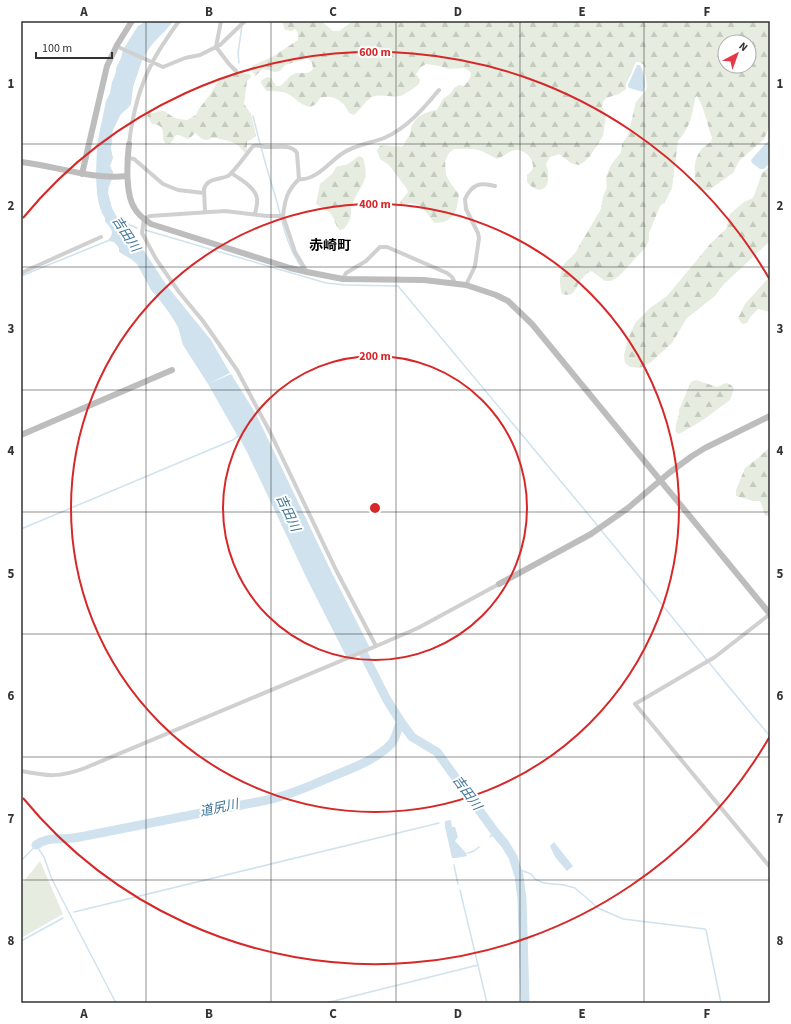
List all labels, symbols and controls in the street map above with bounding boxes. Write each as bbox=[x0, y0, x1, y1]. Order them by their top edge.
text: A bbox=[79, 3, 88, 21]
text: B bbox=[205, 3, 213, 21]
text: C bbox=[329, 3, 337, 21]
text: D bbox=[454, 3, 462, 21]
text: E bbox=[578, 3, 586, 21]
text: F bbox=[704, 3, 711, 21]
scale bar bbox=[36, 34, 112, 60]
north arrow bbox=[717, 34, 757, 74]
text: N bbox=[736, 39, 751, 55]
text: 100 m bbox=[42, 40, 72, 57]
text: 600 m bbox=[359, 44, 391, 61]
text: 1 bbox=[8, 75, 15, 93]
text: 1 bbox=[777, 75, 784, 93]
text: 400 m bbox=[359, 196, 391, 213]
text: 2 bbox=[8, 197, 15, 215]
text: 2 bbox=[777, 197, 784, 215]
water label: 吉田川 bbox=[108, 213, 145, 257]
district label: 赤崎町 bbox=[309, 236, 351, 256]
text: 3 bbox=[8, 320, 15, 338]
text: 3 bbox=[777, 320, 784, 338]
text: 200 m bbox=[359, 348, 391, 365]
text: 4 bbox=[8, 442, 15, 460]
text: 4 bbox=[777, 442, 784, 460]
water label: 吉田川 bbox=[272, 492, 305, 536]
centre of rings bbox=[368, 501, 382, 515]
text: 5 bbox=[8, 565, 15, 583]
text: 5 bbox=[777, 565, 784, 583]
text: 6 bbox=[8, 687, 15, 705]
text: 6 bbox=[777, 687, 784, 705]
water label: 吉田川 bbox=[448, 772, 487, 816]
water label: 道尻川 bbox=[198, 795, 242, 821]
text: 7 bbox=[8, 810, 15, 828]
text: 7 bbox=[777, 810, 784, 828]
text: 8 bbox=[8, 932, 15, 950]
text: 8 bbox=[777, 932, 784, 950]
text: A bbox=[79, 1005, 88, 1023]
text: B bbox=[205, 1005, 213, 1023]
text: C bbox=[329, 1005, 337, 1023]
text: D bbox=[454, 1005, 462, 1023]
text: E bbox=[578, 1005, 586, 1023]
text: F bbox=[704, 1005, 711, 1023]

